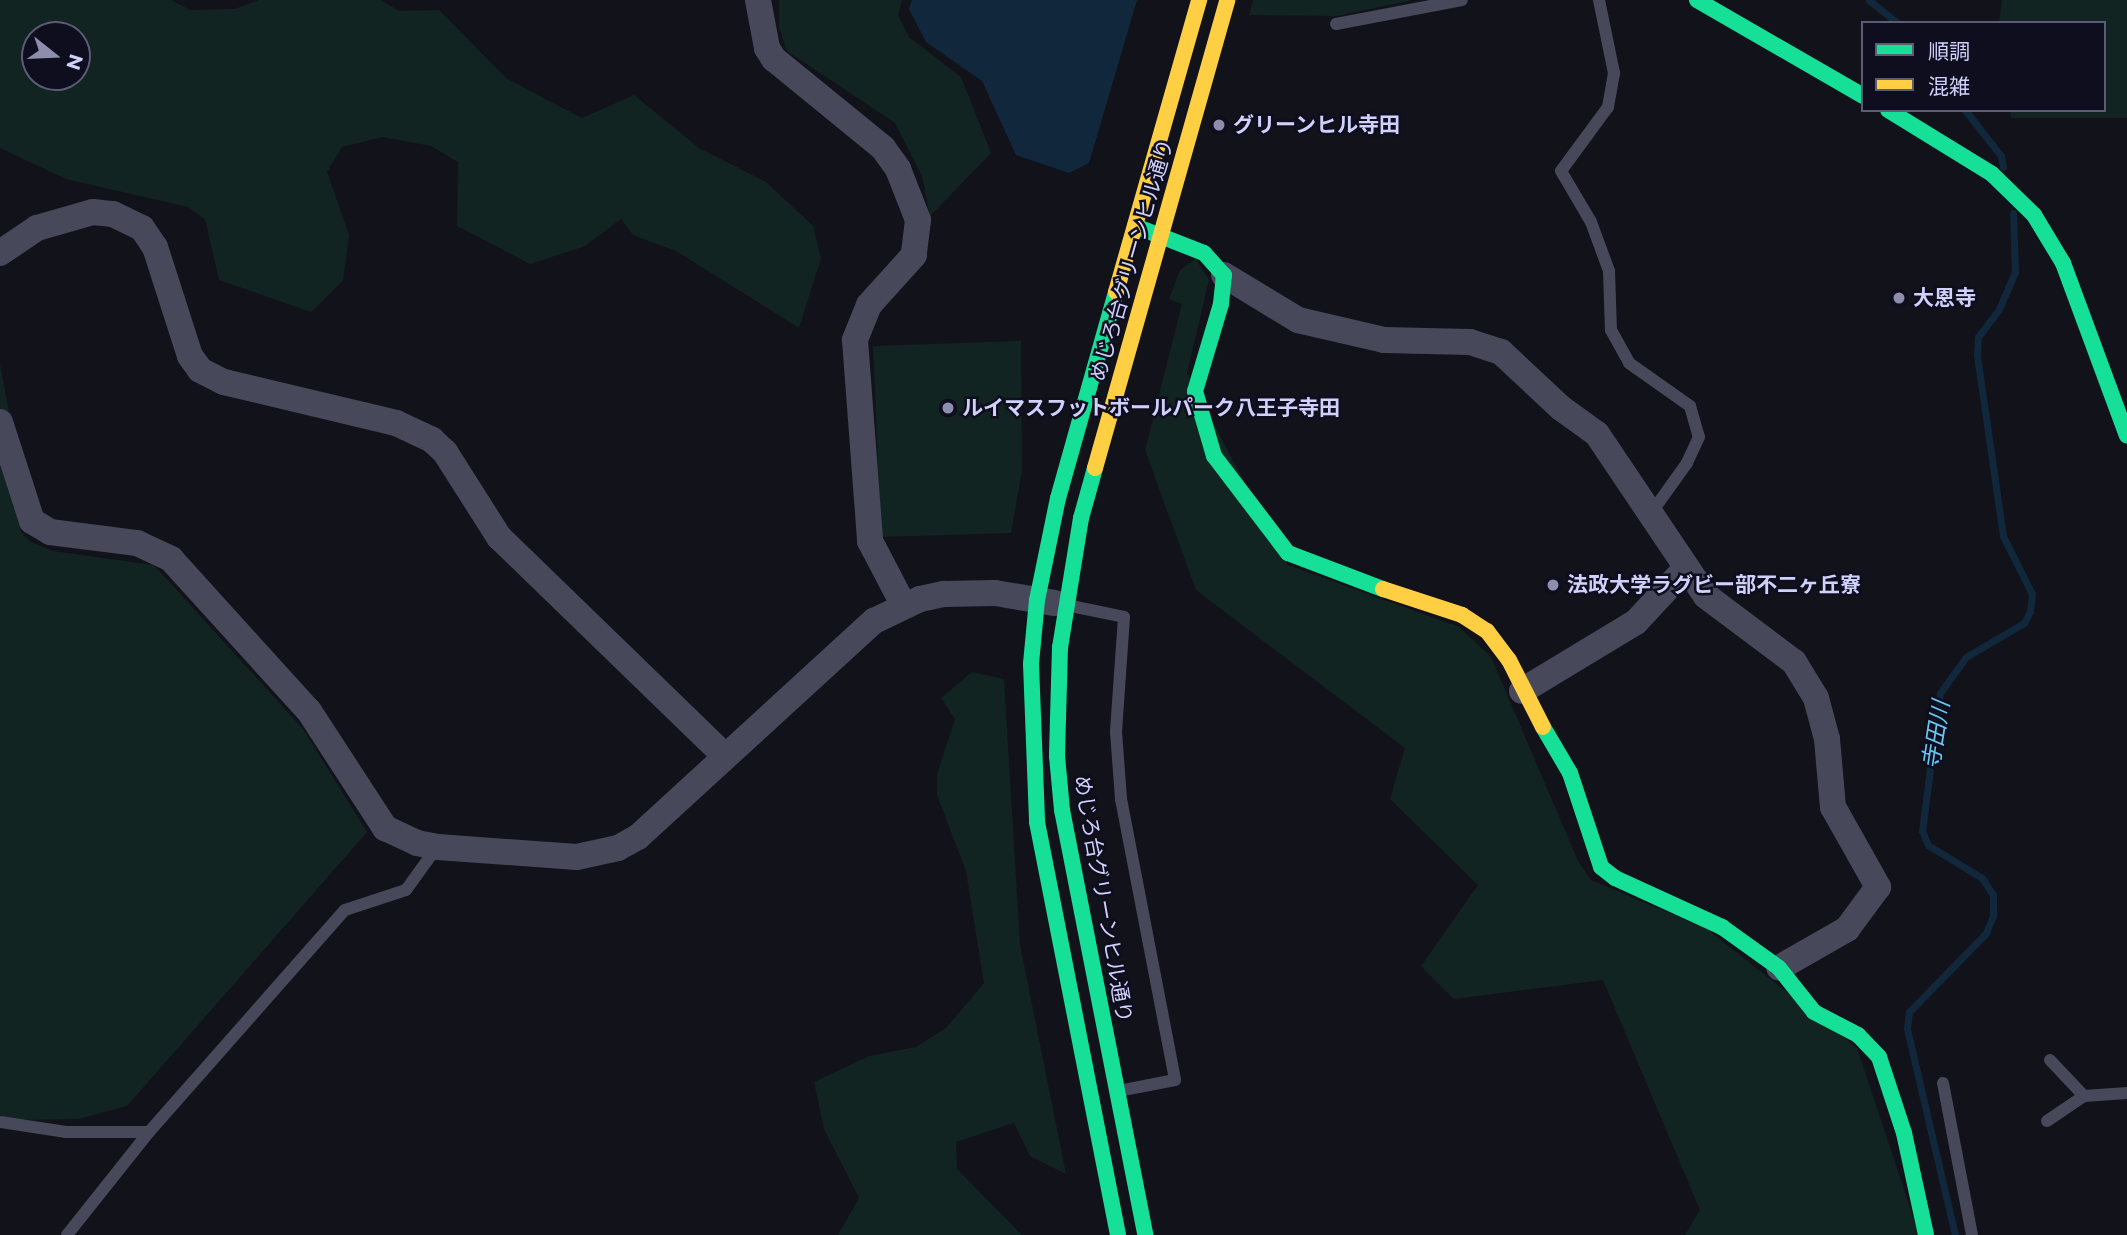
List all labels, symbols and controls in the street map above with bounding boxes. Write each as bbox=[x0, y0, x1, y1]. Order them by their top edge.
north arrow bbox=[21, 21, 91, 91]
legend bbox=[1861, 21, 2106, 112]
text: 順調 bbox=[1928, 39, 1970, 64]
text: N bbox=[61, 51, 88, 73]
text: 混雑 bbox=[1928, 74, 1970, 99]
place label: グリーンヒル寺田 bbox=[1233, 112, 1401, 138]
marker: グリーンヒル寺田 bbox=[1211, 117, 1227, 133]
street label: めじろ台グリーンヒル通り bbox=[1085, 135, 1179, 385]
place label: 大恩寺 bbox=[1913, 285, 1976, 311]
marker: 大恩寺 bbox=[1891, 290, 1907, 306]
place label: ルイマスフットボールパーク八王子寺田 bbox=[962, 395, 1340, 421]
marker: ルイマスフットボールパーク八王子寺田 bbox=[940, 400, 956, 416]
place label: 法政大学ラグビー部不二ヶ丘寮 bbox=[1567, 572, 1861, 598]
marker: 法政大学ラグビー部不二ヶ丘寮 bbox=[1545, 577, 1561, 593]
water label: 寺田川 bbox=[1917, 699, 1955, 771]
street label: めじろ台グリーンヒル通り bbox=[1069, 773, 1137, 1025]

